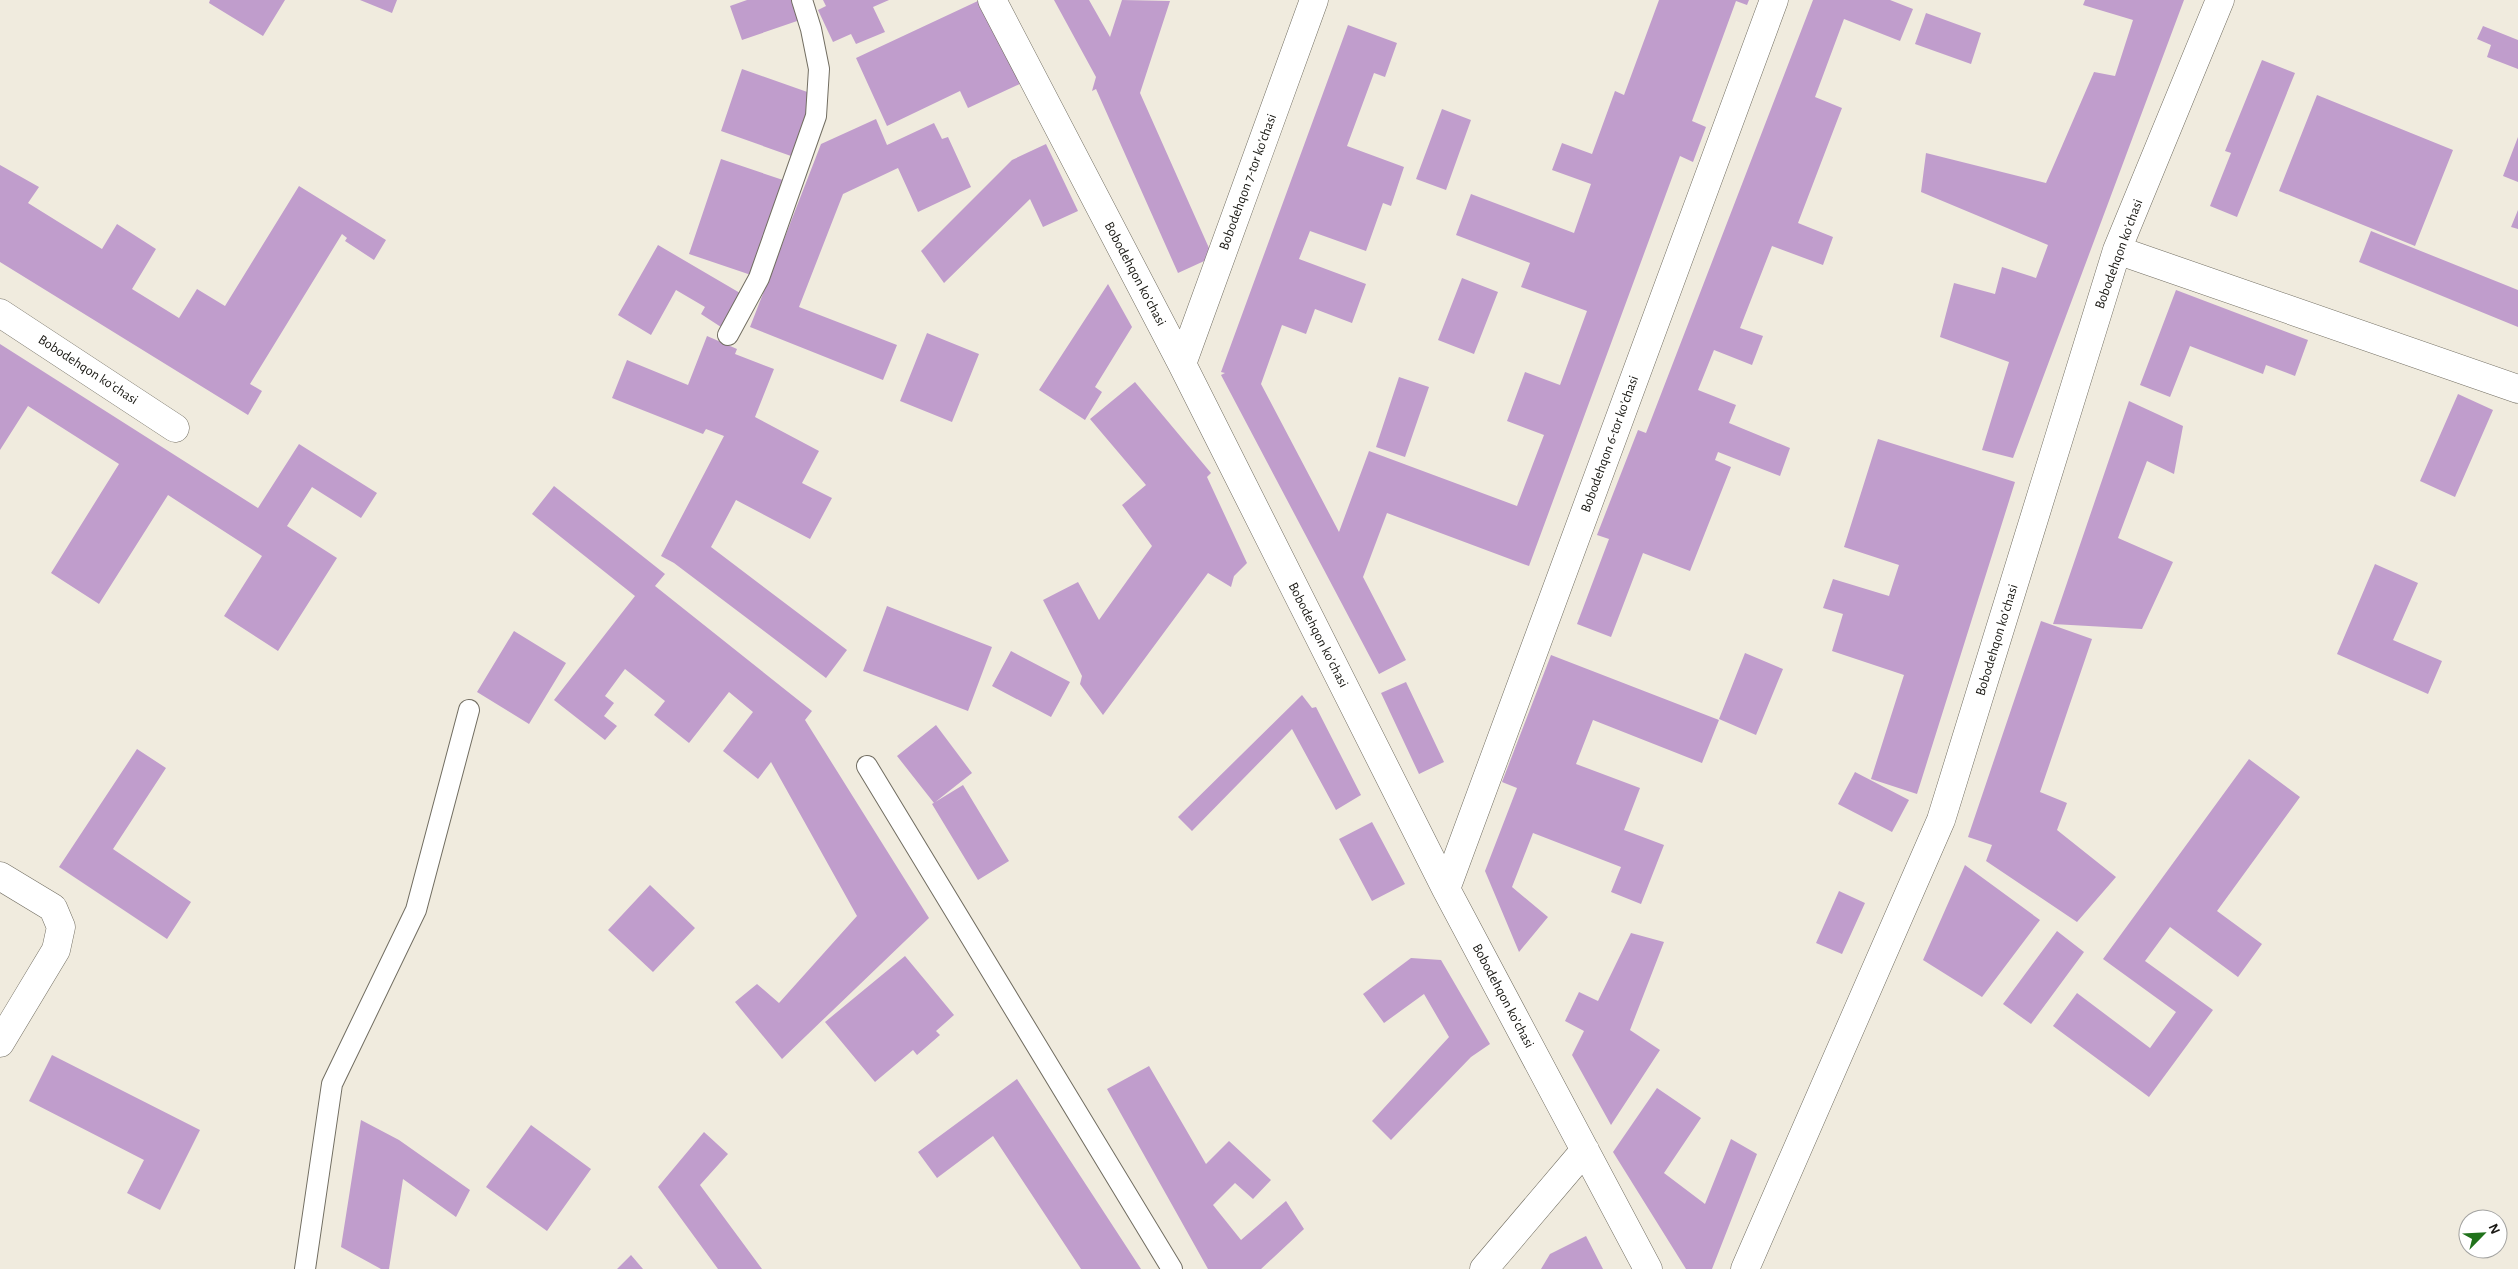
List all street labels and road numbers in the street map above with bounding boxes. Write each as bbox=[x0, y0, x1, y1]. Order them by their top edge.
street label: Bobodehqon 7-tor koʼchasi bbox=[1217, 112, 1279, 252]
street label: Bobodehqon koʼchasi bbox=[2093, 197, 2145, 311]
street label: Bobodehqon koʼchasi bbox=[1102, 220, 1168, 328]
street label: Bobodehqon koʼchasi bbox=[36, 333, 140, 407]
street label: Bobodehqon 6-tor koʼchasi bbox=[1579, 374, 1641, 514]
street label: Bobodehqon koʼchasi bbox=[1285, 580, 1351, 690]
street label: Bobodehqon koʼchasi bbox=[1973, 583, 2021, 697]
street label: Bobodehqon koʼchasi bbox=[1470, 942, 1536, 1050]

